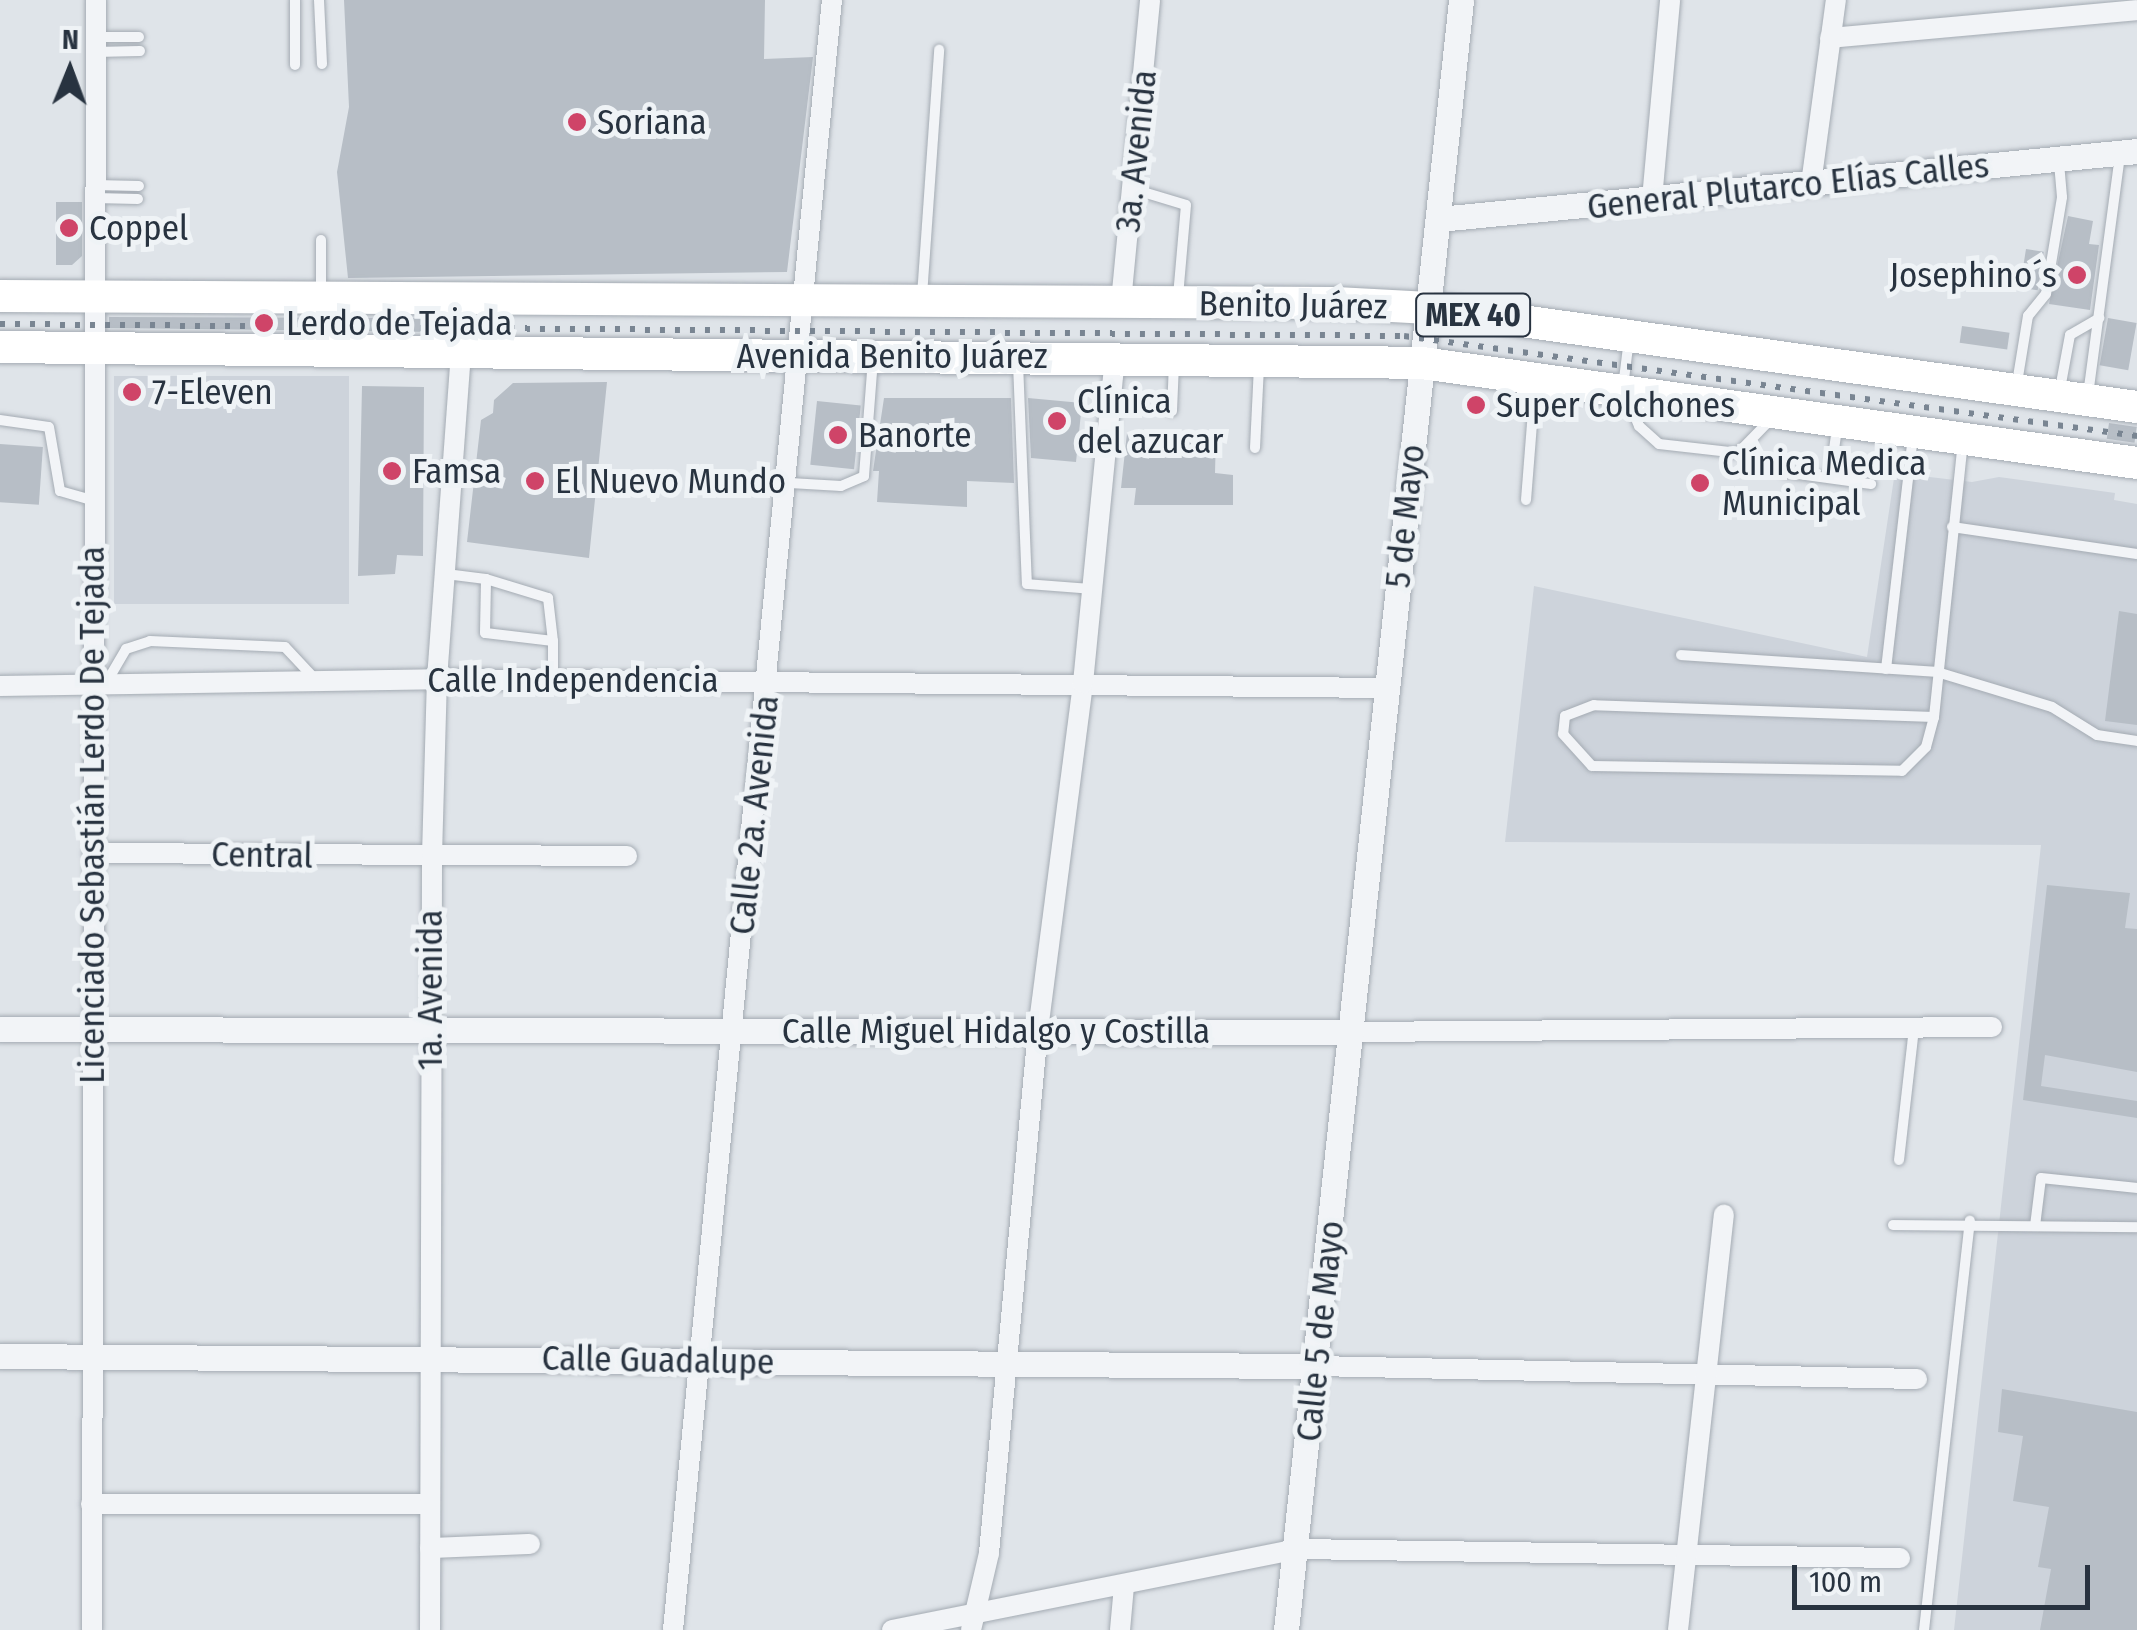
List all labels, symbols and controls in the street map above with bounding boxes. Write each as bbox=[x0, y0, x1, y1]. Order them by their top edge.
north arrow bbox=[20, 20, 120, 120]
text: N bbox=[62, 23, 79, 56]
street label: 3a. Avenida bbox=[1107, 68, 1165, 234]
place label: Soriana bbox=[597, 101, 707, 143]
marker: Soriana bbox=[566, 111, 588, 133]
street label: General Plutarco Elías Calles bbox=[1585, 144, 1991, 228]
place label: Coppel bbox=[89, 207, 188, 249]
marker: Coppel bbox=[58, 217, 80, 239]
place label: Josephino´s bbox=[1889, 254, 2057, 296]
marker: Josephino´s bbox=[2066, 264, 2088, 286]
street label: Benito Juárez bbox=[1198, 282, 1388, 328]
road number: MEX 40 bbox=[1413, 288, 1533, 342]
place label: Lerdo de Tejada bbox=[286, 302, 512, 344]
marker: Lerdo de Tejada bbox=[251, 310, 277, 336]
street label: Avenida Benito Juárez bbox=[737, 335, 1047, 377]
place label: 7-Eleven bbox=[152, 371, 273, 413]
place label: Clínica del azucar bbox=[1077, 380, 1224, 462]
marker: 7-Eleven bbox=[121, 381, 143, 403]
place label: Super Colchones bbox=[1496, 384, 1735, 426]
marker: Super Colchones bbox=[1465, 394, 1487, 416]
marker: Clínica del azucar bbox=[1046, 410, 1068, 432]
place label: Banorte bbox=[858, 414, 972, 456]
marker: Banorte bbox=[827, 424, 849, 446]
street label: 5 de Mayo bbox=[1377, 442, 1433, 590]
place label: Clínica Medica Municipal bbox=[1722, 442, 1926, 524]
place label: Famsa bbox=[412, 450, 501, 492]
marker: Famsa bbox=[381, 460, 403, 482]
place label: El Nuevo Mundo bbox=[555, 460, 786, 502]
marker: El Nuevo Mundo bbox=[524, 470, 546, 492]
marker: Clínica Medica Municipal bbox=[1687, 470, 1713, 496]
street label: Licenciado Sebastián Lerdo De Tejada bbox=[71, 546, 113, 1084]
street label: Calle Independencia bbox=[427, 659, 719, 701]
street label: Calle 2a. Avenida bbox=[721, 693, 787, 937]
street label: Central bbox=[211, 833, 313, 877]
street label: 1a. Avenida bbox=[409, 910, 451, 1070]
street label: Calle Miguel Hidalgo y Costilla bbox=[782, 1010, 1210, 1052]
street label: Calle 5 de Mayo bbox=[1288, 1218, 1352, 1444]
street label: Calle Guadalupe bbox=[541, 1337, 775, 1383]
scale bar bbox=[1797, 1545, 2094, 1607]
text: 100 m bbox=[1809, 1564, 1882, 1600]

